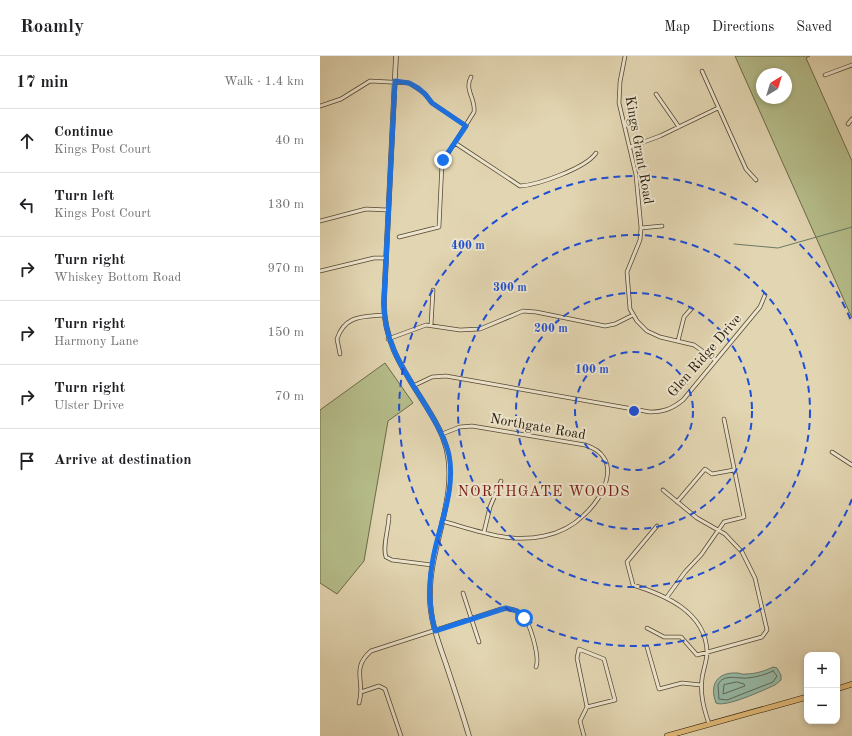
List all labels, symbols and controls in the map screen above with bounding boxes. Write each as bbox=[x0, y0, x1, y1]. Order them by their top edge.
text: Roamly bbox=[20, 18, 84, 37]
text: Map bbox=[664, 20, 690, 34]
text: Directions bbox=[712, 20, 774, 34]
text: Saved bbox=[796, 20, 832, 34]
north arrow bbox=[756, 68, 792, 104]
text: 17 min bbox=[16, 74, 69, 91]
text: Walk · 1.4 km bbox=[224, 75, 304, 88]
street label: Kings Grant Road bbox=[623, 95, 655, 205]
text: Continue bbox=[54, 125, 113, 140]
icon: ahead bbox=[16, 130, 38, 152]
text: 40 m bbox=[275, 134, 304, 147]
text: Kings Post Court bbox=[54, 143, 151, 156]
route end bbox=[434, 151, 452, 169]
text: Turn left bbox=[54, 189, 114, 204]
icon: left bbox=[16, 194, 38, 216]
text: 130 m bbox=[267, 198, 304, 211]
text: Kings Post Court bbox=[54, 207, 151, 220]
text: 400 m bbox=[451, 240, 485, 252]
text: Turn right bbox=[54, 253, 125, 268]
icon: right bbox=[16, 258, 38, 280]
text: 970 m bbox=[267, 262, 304, 275]
text: Whiskey Bottom Road bbox=[54, 271, 181, 284]
text: 300 m bbox=[493, 282, 527, 294]
street label: Glen Ridge Drive bbox=[665, 312, 744, 400]
text: Turn right bbox=[54, 317, 125, 332]
icon: right bbox=[16, 322, 38, 344]
text: 200 m bbox=[534, 323, 568, 335]
text: 150 m bbox=[267, 326, 304, 339]
text: Harmony Lane bbox=[54, 335, 138, 348]
text: 100 m bbox=[575, 364, 609, 376]
text: Turn right bbox=[54, 381, 125, 396]
icon: right bbox=[16, 386, 38, 408]
text: 70 m bbox=[275, 390, 304, 403]
text: Ulster Drive bbox=[54, 399, 124, 412]
centre of rings bbox=[627, 404, 641, 418]
street label: Northgate Road bbox=[489, 412, 587, 442]
icon: arrive bbox=[16, 450, 38, 472]
text: Arrive at destination bbox=[54, 453, 192, 468]
district label: NORTHGATE WOODS bbox=[457, 485, 631, 500]
route start bbox=[515, 609, 533, 627]
map controls bbox=[804, 652, 840, 724]
button: + bbox=[804, 652, 840, 688]
button: − bbox=[804, 688, 840, 724]

